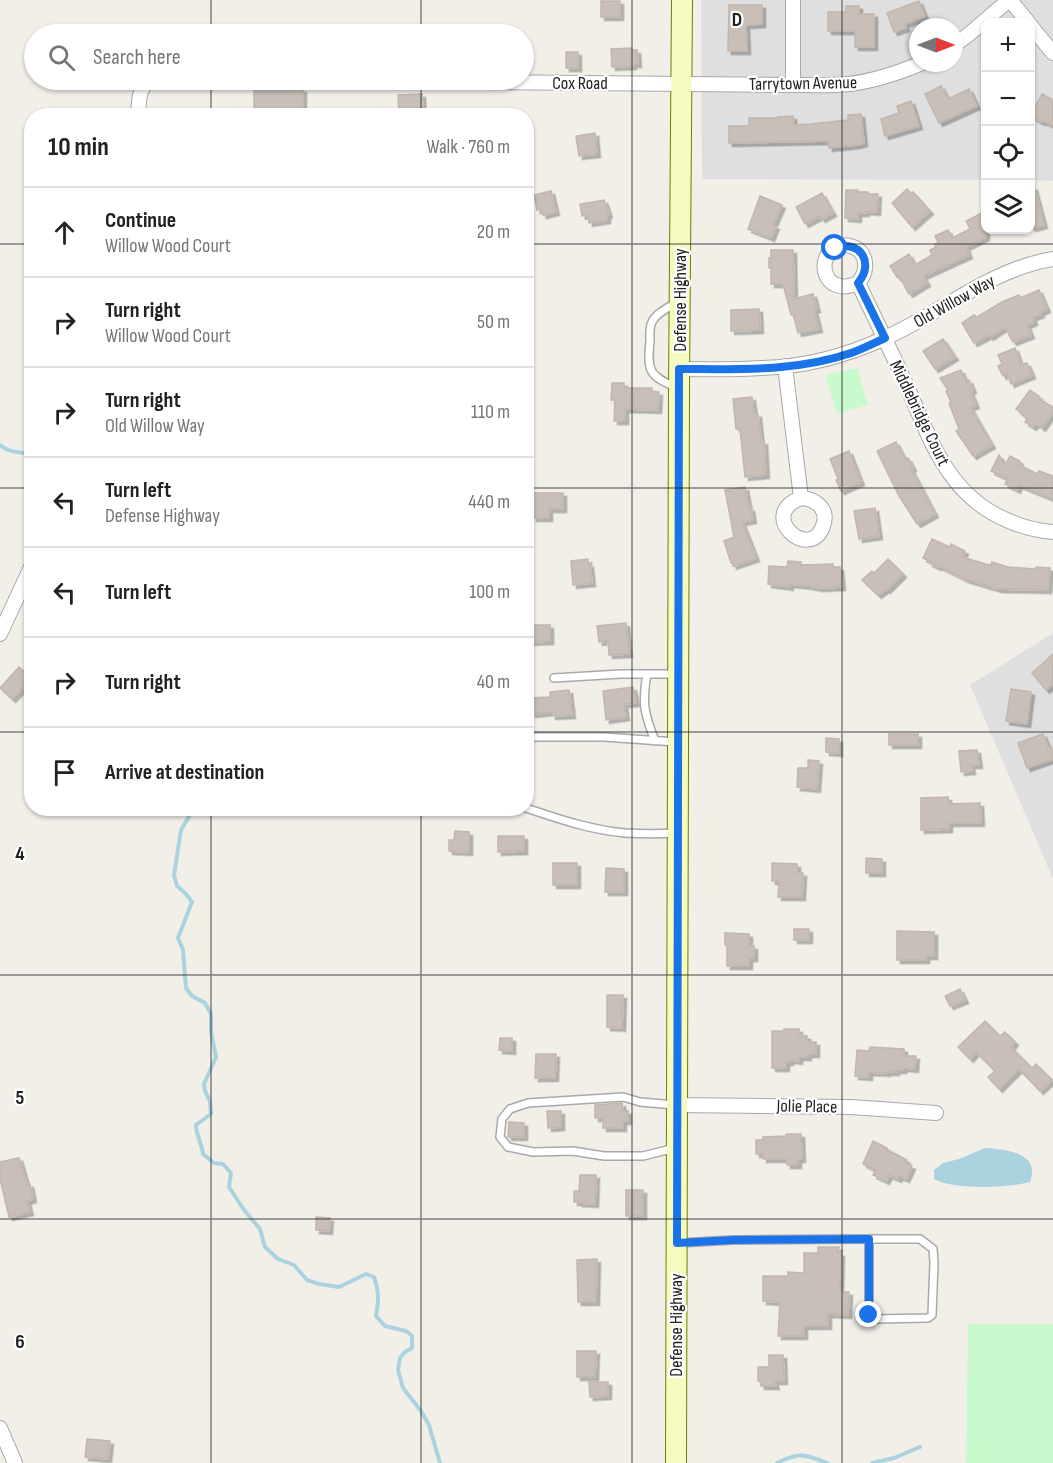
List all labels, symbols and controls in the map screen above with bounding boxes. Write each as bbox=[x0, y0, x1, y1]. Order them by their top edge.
text: D bbox=[732, 8, 742, 32]
north arrow bbox=[909, 18, 963, 72]
map controls bbox=[981, 18, 1035, 234]
button: + bbox=[981, 18, 1035, 72]
search box bbox=[24, 24, 534, 90]
icon: search bbox=[45, 41, 78, 74]
text: Search here bbox=[93, 44, 180, 71]
street label: Tarrytown Avenue bbox=[749, 72, 857, 95]
button: − bbox=[981, 72, 1035, 126]
street label: Cox Road bbox=[552, 73, 608, 94]
button: locate bbox=[981, 126, 1035, 180]
text: 10 min bbox=[48, 132, 109, 163]
text: Walk · 760 m bbox=[426, 135, 510, 159]
button: layers bbox=[981, 180, 1035, 234]
text: Continue bbox=[105, 207, 176, 234]
icon: ahead bbox=[48, 216, 81, 249]
text: 20 m bbox=[477, 220, 510, 244]
text: Willow Wood Court bbox=[105, 234, 231, 258]
route start bbox=[821, 234, 847, 260]
street label: Defense Highway bbox=[670, 248, 691, 352]
street label: Old Willow Way bbox=[910, 270, 999, 332]
text: Turn right bbox=[105, 297, 181, 324]
icon: right bbox=[48, 306, 81, 339]
text: 50 m bbox=[477, 310, 510, 334]
text: Willow Wood Court bbox=[105, 324, 231, 348]
street label: Middlebridge Court bbox=[885, 357, 954, 470]
text: Turn right bbox=[105, 387, 181, 414]
icon: right bbox=[48, 396, 81, 429]
text: 110 m bbox=[471, 400, 510, 424]
text: Old Willow Way bbox=[105, 414, 205, 438]
text: Turn left bbox=[105, 477, 171, 504]
icon: left bbox=[48, 486, 81, 519]
text: 440 m bbox=[468, 490, 510, 514]
text: Defense Highway bbox=[105, 504, 220, 528]
icon: left bbox=[48, 576, 81, 609]
text: Turn left bbox=[105, 579, 171, 606]
text: 100 m bbox=[469, 580, 510, 604]
icon: right bbox=[48, 666, 81, 699]
text: Turn right bbox=[105, 669, 181, 696]
text: 40 m bbox=[477, 670, 510, 694]
icon: arrive bbox=[48, 756, 81, 789]
text: Arrive at destination bbox=[105, 759, 264, 786]
text: 4 bbox=[15, 842, 25, 866]
text: 5 bbox=[16, 1086, 25, 1110]
street label: Jolie Place bbox=[776, 1095, 837, 1118]
street label: Defense Highway bbox=[666, 1273, 687, 1377]
route end bbox=[855, 1301, 881, 1327]
text: 6 bbox=[15, 1330, 25, 1354]

